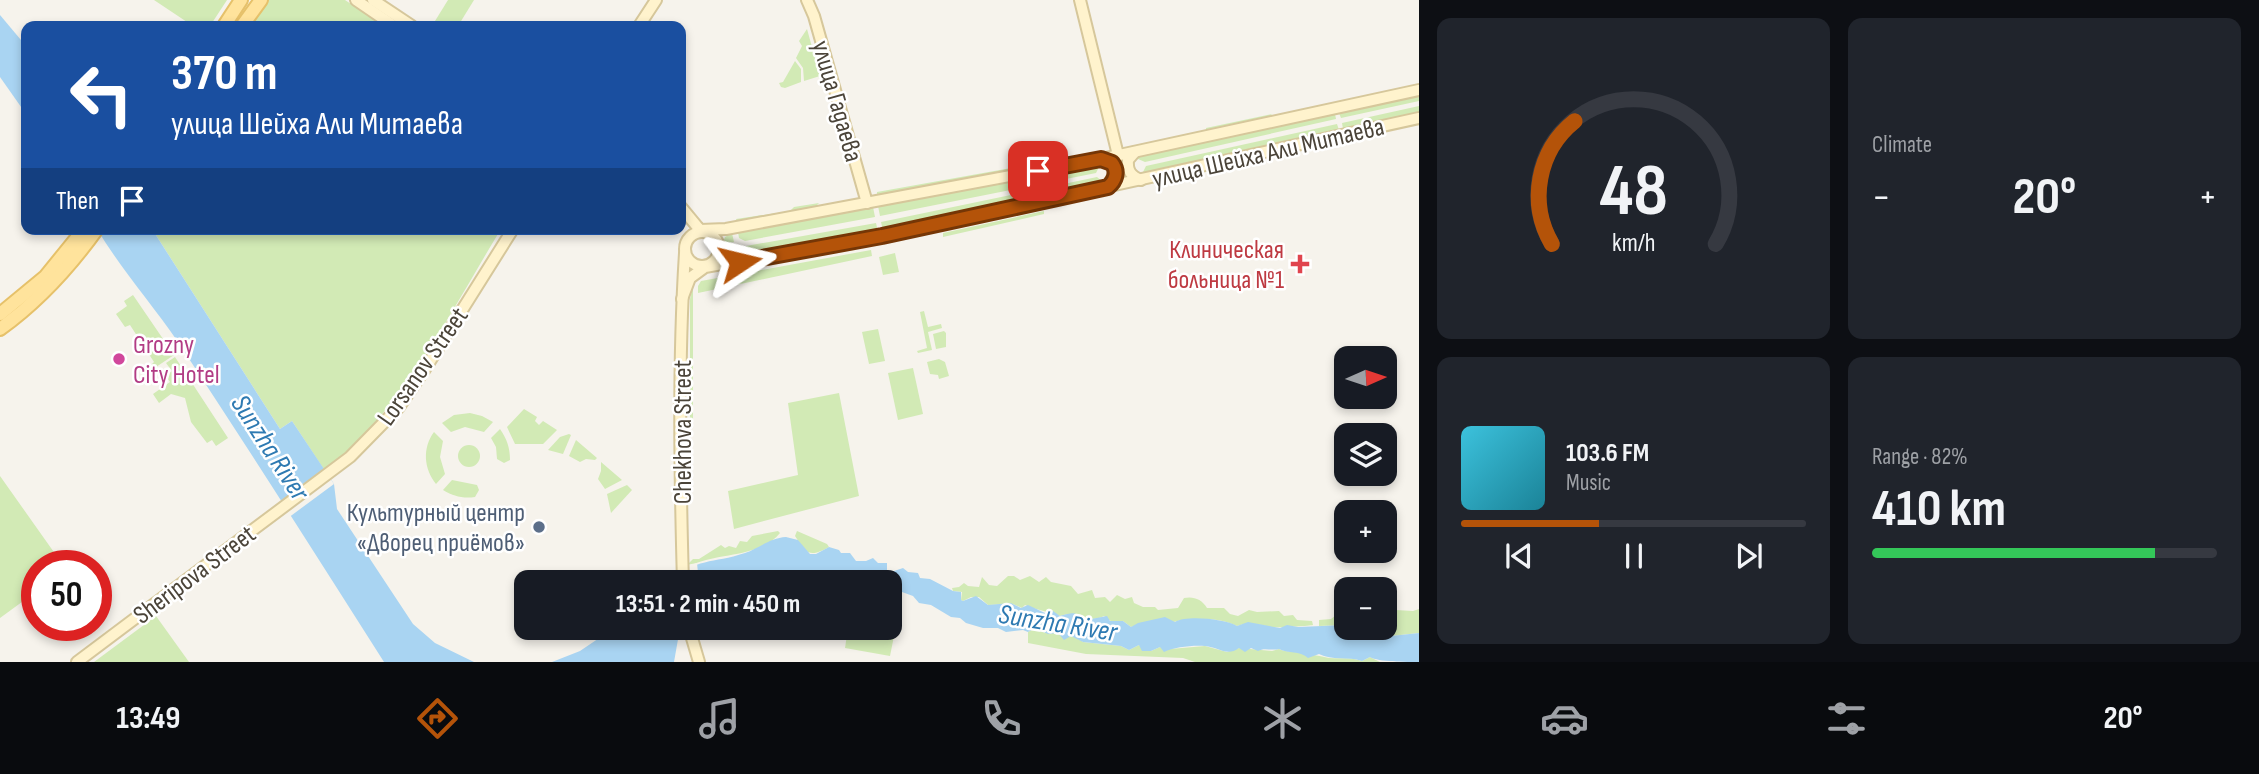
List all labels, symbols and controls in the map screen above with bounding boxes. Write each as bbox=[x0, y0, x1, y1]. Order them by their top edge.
street label: улица Гадаева bbox=[804, 37, 869, 166]
text: 370 m bbox=[171, 45, 278, 104]
icon: left bbox=[56, 49, 147, 140]
text: улица Шейха Али Митаева bbox=[171, 105, 463, 144]
street label: улица Шейха Али Митаева bbox=[1149, 112, 1387, 195]
text: Climate bbox=[1872, 131, 1932, 159]
pin bbox=[1008, 141, 1068, 201]
text: 48 bbox=[1599, 149, 1668, 237]
icon: arrive bbox=[1019, 152, 1057, 190]
text: 20° bbox=[2013, 166, 2076, 229]
text: − bbox=[1872, 175, 1891, 220]
text: + bbox=[2198, 175, 2217, 220]
icon: arrive bbox=[113, 182, 151, 220]
text: Then bbox=[56, 186, 99, 217]
position arrow bbox=[703, 225, 777, 299]
text: km/h bbox=[1612, 228, 1655, 259]
place label: Клиническая больница №1 bbox=[1168, 235, 1284, 296]
marker: Клиническая больница №1 bbox=[1290, 254, 1310, 274]
street label: Lorsanov Street bbox=[371, 302, 475, 432]
place label: Grozny City Hotel bbox=[133, 330, 220, 391]
north arrow bbox=[1334, 346, 1396, 410]
map controls bbox=[1334, 346, 1397, 640]
marker: Grozny City Hotel bbox=[111, 351, 127, 367]
street label: Chekhova Street bbox=[668, 360, 699, 504]
water label: Sunzha River bbox=[223, 389, 317, 508]
button: layers bbox=[1334, 423, 1397, 486]
text: 103.6 FM bbox=[1566, 438, 1649, 469]
text: Range · 82% bbox=[1872, 443, 1968, 471]
text: Music bbox=[1566, 469, 1611, 497]
text: 410 km bbox=[1872, 478, 2006, 541]
place label: Культурный центр «Дворец приёмов» bbox=[347, 498, 525, 559]
button: + bbox=[1334, 500, 1397, 563]
street label: Sheripova Street bbox=[128, 519, 262, 631]
marker: Культурный центр «Дворец приёмов» bbox=[531, 519, 547, 535]
icon: previous bbox=[1500, 537, 1538, 575]
icon: pause bbox=[1615, 537, 1653, 575]
icon: next bbox=[1730, 537, 1768, 575]
speed limit sign: 50 bbox=[21, 550, 112, 641]
button: − bbox=[1334, 577, 1397, 640]
text: 13:51 · 2 min · 450 m bbox=[616, 589, 800, 620]
water label: Sunzha River bbox=[996, 598, 1120, 649]
icon: directions bbox=[413, 694, 462, 743]
icon: music bbox=[695, 694, 744, 743]
icon: phone bbox=[977, 694, 1026, 743]
icon: climate bbox=[1258, 694, 1307, 743]
icon: car bbox=[1540, 694, 1589, 743]
icon: filters bbox=[1822, 694, 1871, 743]
text: 13:49 bbox=[116, 699, 180, 738]
text: 20° bbox=[2103, 699, 2143, 738]

